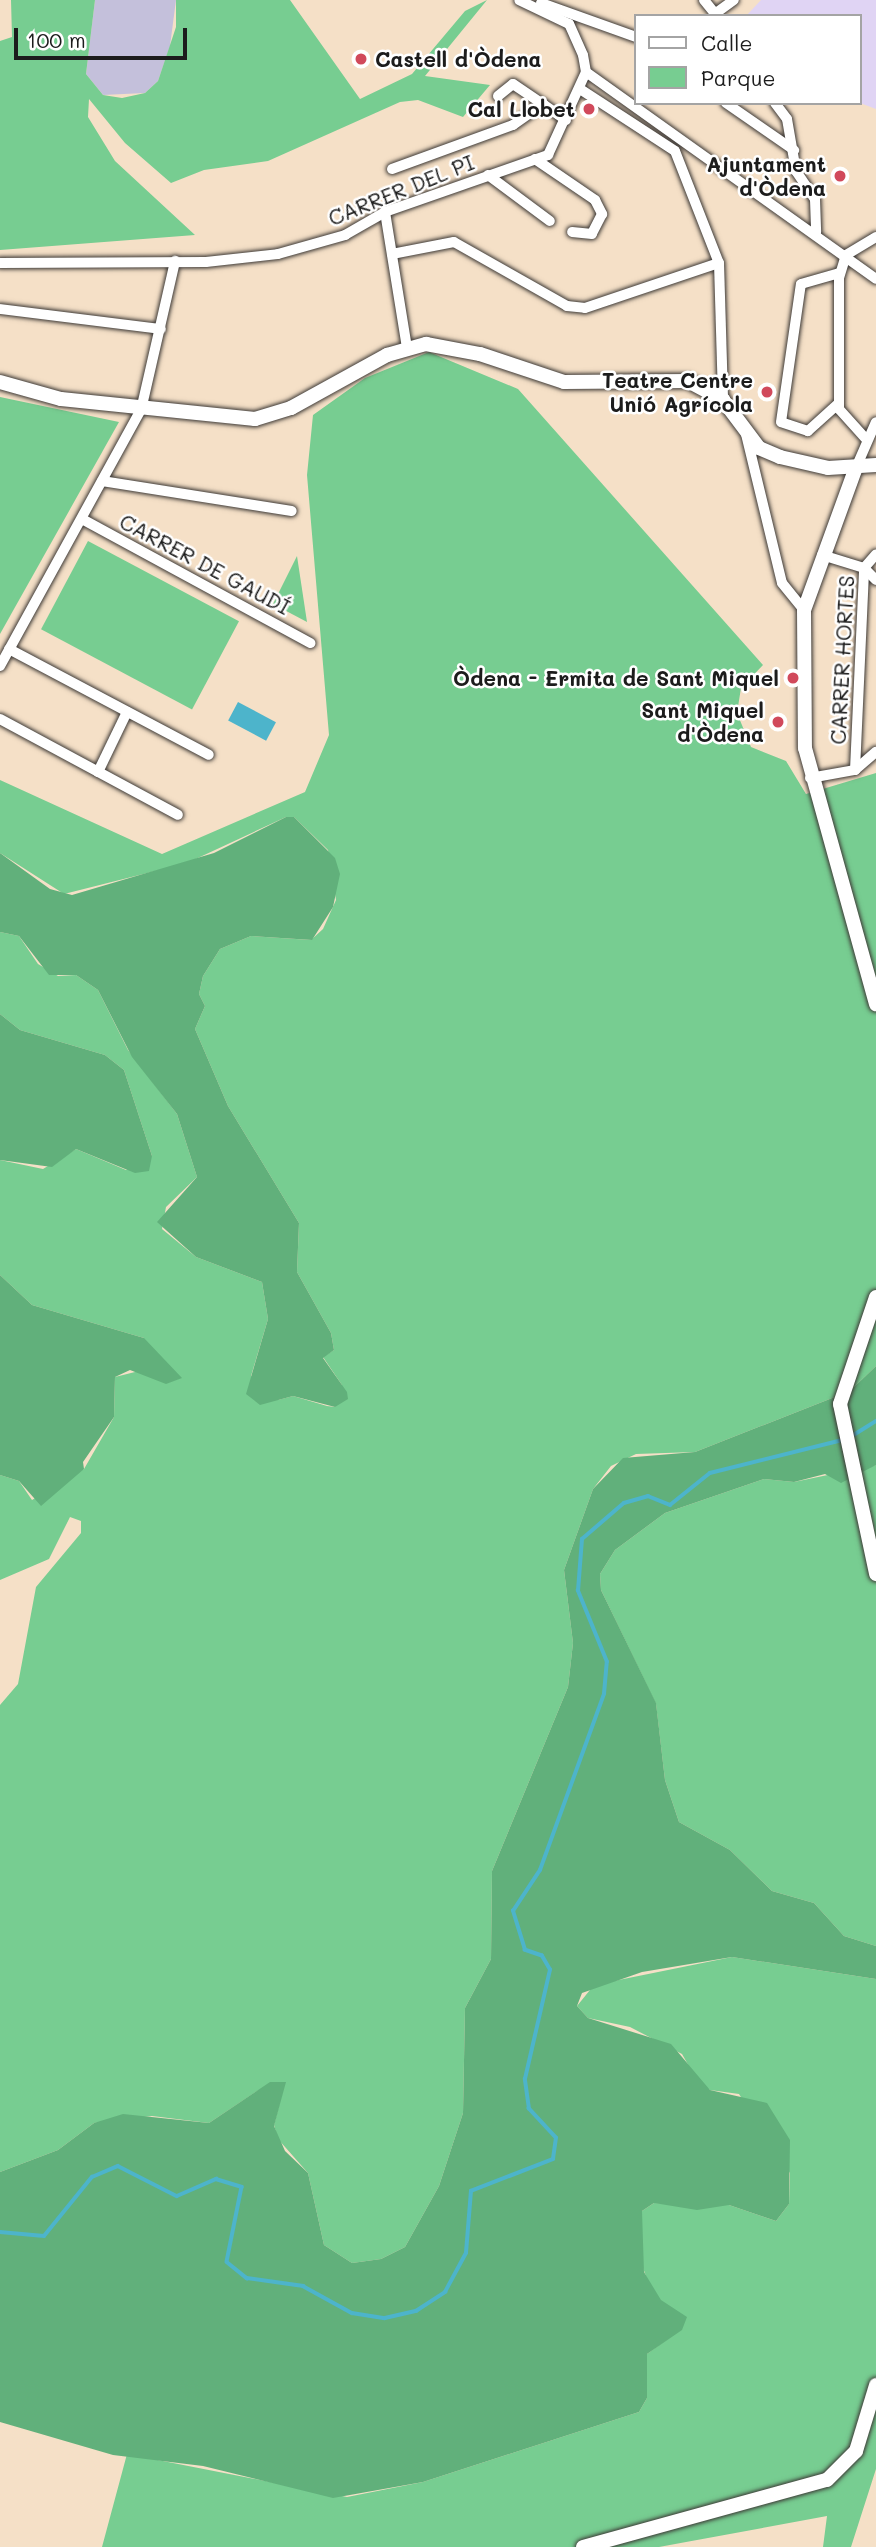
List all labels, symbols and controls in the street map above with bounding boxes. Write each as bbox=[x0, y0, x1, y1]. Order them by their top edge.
scale bar bbox=[18, 14, 191, 58]
legend bbox=[634, 14, 862, 105]
text: 100 m bbox=[27, 26, 86, 53]
text: Calle bbox=[701, 29, 753, 56]
place label: Castell d'Òdena bbox=[375, 46, 542, 72]
marker: Castell d'Òdena bbox=[353, 51, 369, 67]
text: Parque bbox=[701, 64, 775, 91]
place label: Cal Llobet bbox=[468, 96, 575, 122]
marker: Cal Llobet bbox=[581, 101, 597, 117]
street label: CARRER DEL PI bbox=[324, 149, 478, 231]
place label: Ajuntament d'Òdena bbox=[707, 151, 826, 201]
marker: Ajuntament d'Òdena bbox=[832, 168, 848, 184]
place label: Teatre Centre Unió Agrícola bbox=[602, 367, 753, 417]
marker: Teatre Centre Unió Agrícola bbox=[759, 384, 775, 400]
street label: CARRER DE GAUDÍ bbox=[115, 508, 295, 620]
street label: CARRER HORTES bbox=[825, 575, 859, 745]
place label: Òdena - Ermita de Sant Miquel bbox=[453, 665, 779, 691]
marker: Òdena - Ermita de Sant Miquel bbox=[785, 670, 801, 686]
place label: Sant Miquel d'Òdena bbox=[641, 697, 764, 747]
marker: Sant Miquel d'Òdena bbox=[770, 714, 786, 730]

